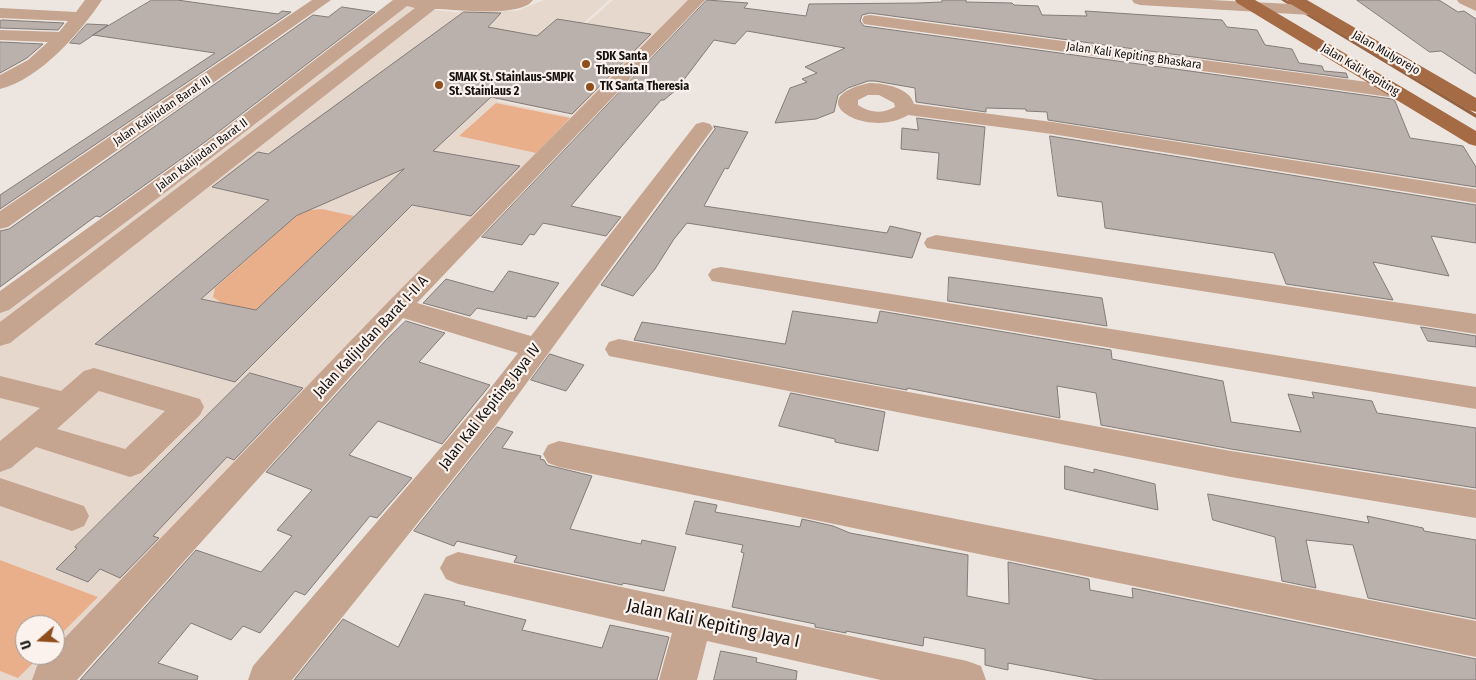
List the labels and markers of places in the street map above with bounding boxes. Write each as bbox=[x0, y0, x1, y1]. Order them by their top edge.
place label: SDK Santa Theresia II bbox=[596, 50, 648, 78]
marker: SDK Santa Theresia II bbox=[580, 58, 592, 70]
place label: SMAK St. Stainlaus-SMPK St. Stainlaus 2 bbox=[449, 71, 574, 99]
marker: SMAK St. Stainlaus-SMPK St. Stainlaus 2 bbox=[433, 79, 445, 91]
place label: TK Santa Theresia bbox=[600, 80, 689, 94]
marker: TK Santa Theresia bbox=[584, 81, 596, 93]

